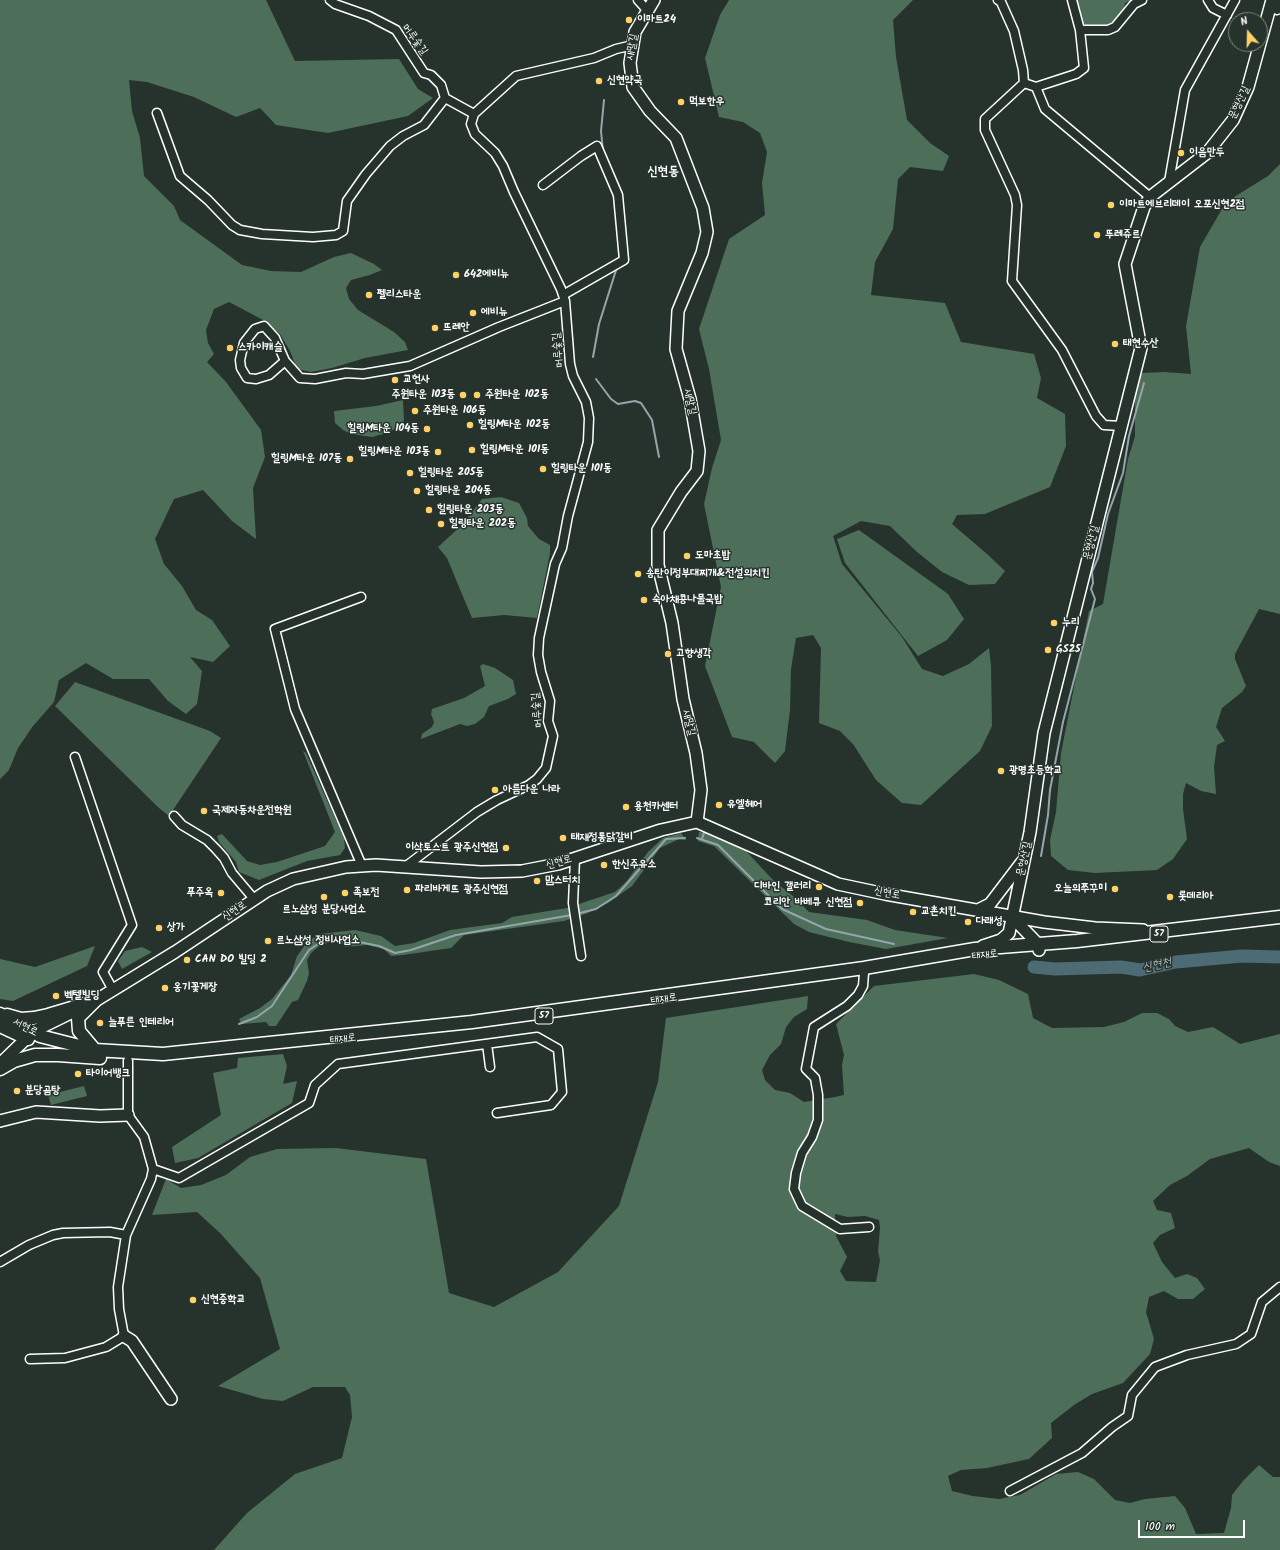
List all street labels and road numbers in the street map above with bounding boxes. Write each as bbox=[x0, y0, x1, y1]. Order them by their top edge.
street label: 머루숯길 bbox=[398, 22, 430, 58]
street label: 새말길 bbox=[624, 33, 642, 61]
street label: 문형산길 bbox=[1227, 84, 1253, 122]
street label: 머루숯길 bbox=[551, 332, 567, 368]
street label: 새말길 bbox=[680, 388, 698, 416]
street label: 문형산길 bbox=[1081, 524, 1103, 562]
street label: 머루숯길 bbox=[530, 692, 546, 728]
street label: 새말길 bbox=[678, 709, 698, 737]
street label: 문형산길 bbox=[1015, 840, 1035, 878]
street label: 신현로 bbox=[544, 853, 574, 873]
street label: 신현로 bbox=[873, 885, 901, 903]
street label: 신현로 bbox=[220, 899, 250, 925]
road number: 57 bbox=[1150, 926, 1168, 942]
street label: 태재로 bbox=[971, 948, 999, 964]
street label: 태재로 bbox=[650, 992, 678, 1008]
road number: 57 bbox=[535, 1008, 553, 1024]
street label: 서현로 bbox=[10, 1016, 40, 1040]
street label: 태재로 bbox=[329, 1032, 357, 1048]

